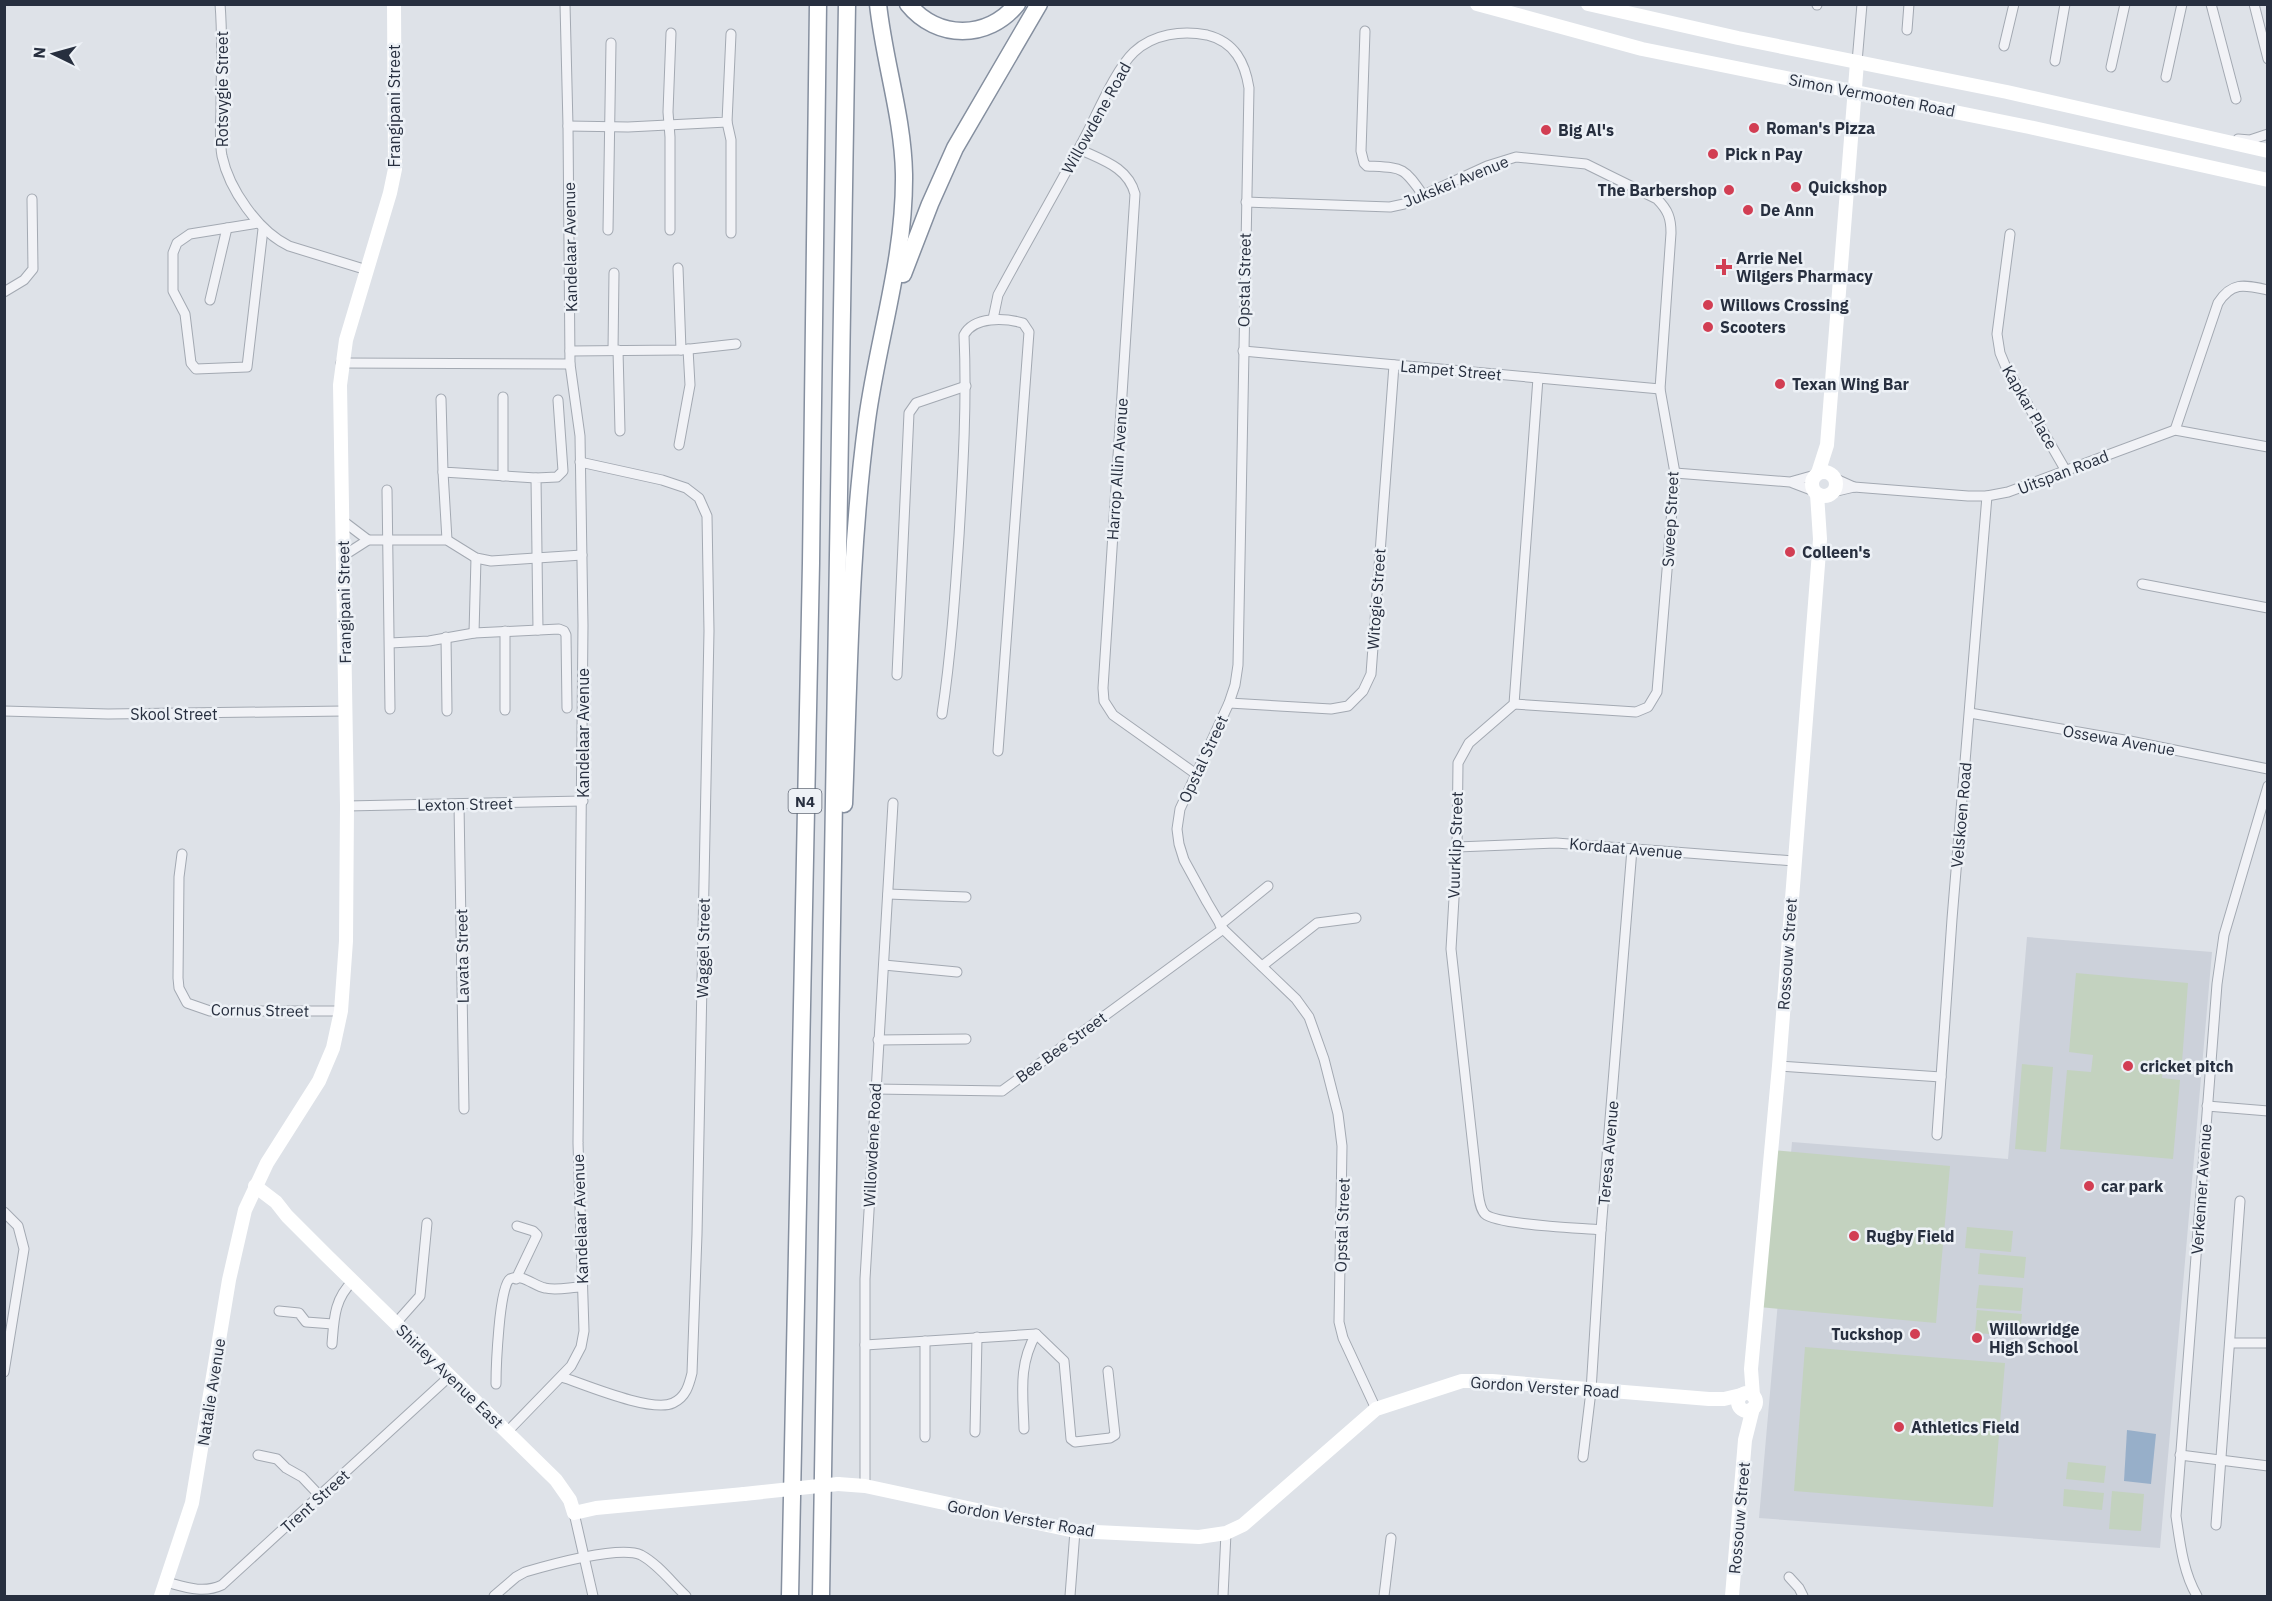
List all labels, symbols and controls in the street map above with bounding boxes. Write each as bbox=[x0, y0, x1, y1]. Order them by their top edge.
north arrow bbox=[24, 24, 84, 84]
street label: Rotsvygie Street bbox=[212, 31, 232, 147]
street label: Frangipani Street bbox=[384, 44, 404, 168]
text: N bbox=[29, 46, 50, 59]
street label: Willowdene Road bbox=[1057, 59, 1135, 177]
street label: Simon Vermooten Road bbox=[1787, 69, 1957, 121]
place label: Roman's Pizza bbox=[1766, 118, 1875, 138]
place label: Big Al's bbox=[1558, 120, 1614, 140]
marker: Roman's Pizza bbox=[1747, 121, 1761, 135]
marker: Big Al's bbox=[1539, 123, 1553, 137]
place label: Pick n Pay bbox=[1725, 144, 1803, 164]
marker: Pick n Pay bbox=[1706, 147, 1720, 161]
street label: Jukskei Avenue bbox=[1401, 151, 1512, 211]
place label: Quickshop bbox=[1808, 177, 1888, 197]
place label: The Barbershop bbox=[1598, 180, 1717, 200]
marker: Quickshop bbox=[1789, 180, 1803, 194]
street label: Kandelaar Avenue bbox=[559, 182, 581, 312]
marker: The Barbershop bbox=[1722, 183, 1736, 197]
place label: De Ann bbox=[1760, 200, 1814, 220]
marker: De Ann bbox=[1741, 203, 1755, 217]
street label: Opstal Street bbox=[1233, 233, 1255, 327]
place label: Arrie Nel Wilgers Pharmacy bbox=[1736, 248, 1873, 286]
marker: Arrie Nel Wilgers Pharmacy bbox=[1717, 260, 1731, 274]
place label: Willows Crossing bbox=[1720, 295, 1849, 315]
marker: Willows Crossing bbox=[1701, 298, 1715, 312]
place label: Scooters bbox=[1720, 317, 1786, 337]
marker: Scooters bbox=[1701, 320, 1715, 334]
street label: Lampet Street bbox=[1399, 356, 1503, 384]
street label: Kapkar Place bbox=[1998, 361, 2062, 453]
place label: Texan Wing Bar bbox=[1792, 374, 1909, 394]
marker: Texan Wing Bar bbox=[1773, 377, 1787, 391]
street label: Harrop Allin Avenue bbox=[1102, 397, 1132, 541]
street label: Uitspan Road bbox=[2015, 446, 2111, 498]
street label: Sweep Street bbox=[1658, 471, 1682, 567]
street label: Frangipani Street bbox=[333, 540, 355, 664]
place label: Colleen's bbox=[1802, 542, 1871, 562]
marker: Colleen's bbox=[1783, 545, 1797, 559]
street label: Witogie Street bbox=[1362, 548, 1390, 650]
street label: Kandelaar Avenue bbox=[573, 668, 593, 798]
street label: Skool Street bbox=[130, 704, 218, 724]
street label: Opstal Street bbox=[1174, 712, 1232, 806]
street label: Ossewa Avenue bbox=[2061, 720, 2177, 760]
street label: Velskoen Road bbox=[1946, 761, 1976, 869]
road number: N4 bbox=[788, 789, 822, 813]
street label: Vuurklip Street bbox=[1443, 791, 1467, 899]
street label: Lexton Street bbox=[417, 793, 513, 815]
street label: Kordaat Avenue bbox=[1569, 833, 1684, 863]
street label: Rossouw Street bbox=[1773, 897, 1801, 1011]
street label: Waggel Street bbox=[692, 898, 714, 998]
street label: Lavata Street bbox=[451, 909, 473, 1003]
street label: Cornus Street bbox=[211, 999, 309, 1021]
street label: Bee Bee Street bbox=[1012, 1007, 1110, 1087]
place label: cricket pitch bbox=[2140, 1056, 2233, 1076]
marker: cricket pitch bbox=[2121, 1059, 2135, 1073]
street label: Willowdene Road bbox=[859, 1082, 885, 1208]
street label: Teresa Avenue bbox=[1593, 1100, 1623, 1206]
street label: Verkenner Avenue bbox=[2186, 1123, 2216, 1255]
street label: Kandelaar Avenue bbox=[568, 1153, 592, 1284]
place label: car park bbox=[2101, 1176, 2164, 1196]
street label: Opstal Street bbox=[1330, 1177, 1354, 1273]
marker: car park bbox=[2082, 1179, 2096, 1193]
place label: Rugby Field bbox=[1866, 1226, 1955, 1246]
marker: Rugby Field bbox=[1847, 1229, 1861, 1243]
place label: Willowridge High School bbox=[1989, 1319, 2080, 1357]
street label: Shirley Avenue East bbox=[392, 1320, 508, 1432]
place label: Tuckshop bbox=[1831, 1324, 1903, 1344]
marker: Tuckshop bbox=[1908, 1327, 1922, 1341]
marker: Willowridge High School bbox=[1970, 1331, 1984, 1345]
street label: Natalie Avenue bbox=[193, 1337, 229, 1447]
street label: Gordon Verster Road bbox=[1470, 1372, 1620, 1402]
place label: Athletics Field bbox=[1911, 1417, 2019, 1437]
marker: Athletics Field bbox=[1892, 1420, 1906, 1434]
street label: Rossouw Street bbox=[1724, 1461, 1754, 1575]
street label: Trent Street bbox=[277, 1465, 353, 1537]
street label: Gordon Verster Road bbox=[946, 1495, 1096, 1541]

